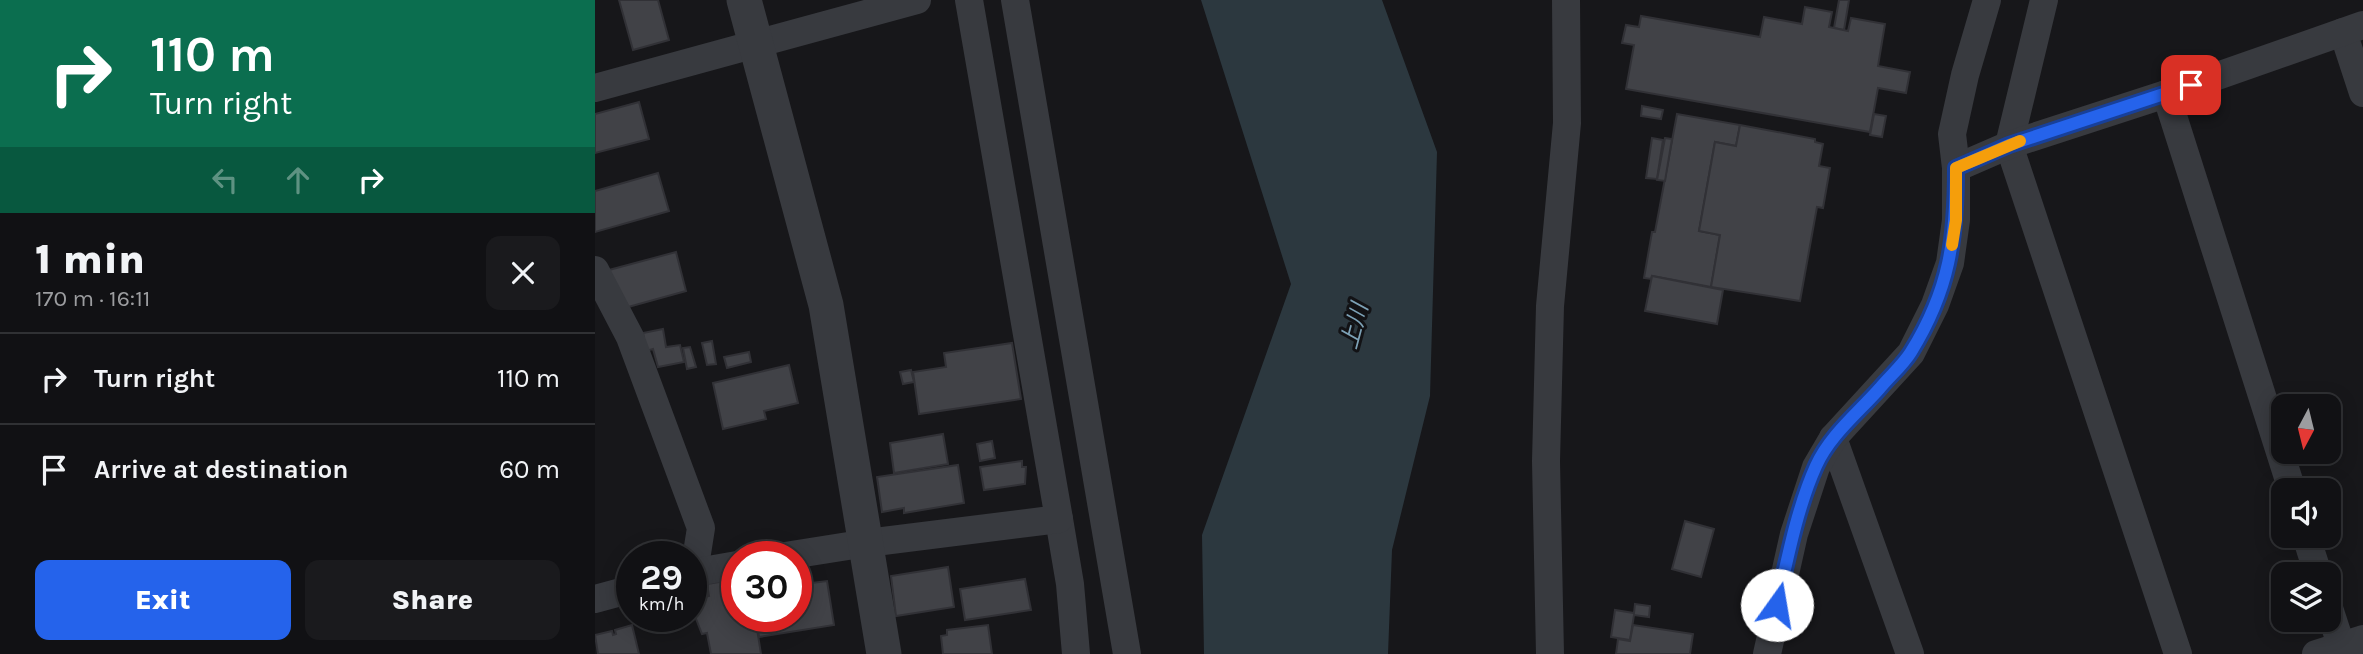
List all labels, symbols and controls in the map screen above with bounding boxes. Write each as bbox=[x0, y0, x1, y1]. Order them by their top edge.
text: 110 m bbox=[150, 26, 275, 83]
icon: right bbox=[35, 28, 126, 119]
pin bbox=[2161, 55, 2221, 115]
icon: arrive bbox=[2172, 66, 2210, 104]
text: Turn right bbox=[150, 85, 292, 122]
icon: left bbox=[206, 161, 244, 199]
icon: ahead bbox=[279, 161, 317, 199]
icon: right bbox=[352, 161, 390, 199]
text: 1 min bbox=[35, 234, 145, 284]
button: close bbox=[486, 236, 560, 310]
text: 170 m · 16:11 bbox=[35, 285, 150, 312]
water label: 上川 bbox=[1335, 298, 1374, 352]
icon: right bbox=[35, 360, 73, 398]
text: Turn right bbox=[94, 363, 215, 394]
text: 110 m bbox=[497, 363, 560, 394]
north arrow bbox=[2271, 394, 2341, 464]
map controls bbox=[2271, 394, 2341, 632]
icon: arrive bbox=[35, 451, 73, 489]
text: Arrive at destination bbox=[94, 454, 348, 485]
text: 60 m bbox=[499, 454, 560, 485]
button: sound bbox=[2271, 478, 2341, 548]
speed limit sign: 30 bbox=[721, 541, 812, 632]
text: 29 bbox=[640, 557, 683, 598]
button: Exit bbox=[35, 560, 291, 640]
button: Share bbox=[305, 560, 560, 640]
button: layers bbox=[2271, 562, 2341, 632]
position arrow bbox=[1740, 568, 1814, 642]
text: km/h bbox=[639, 593, 684, 615]

